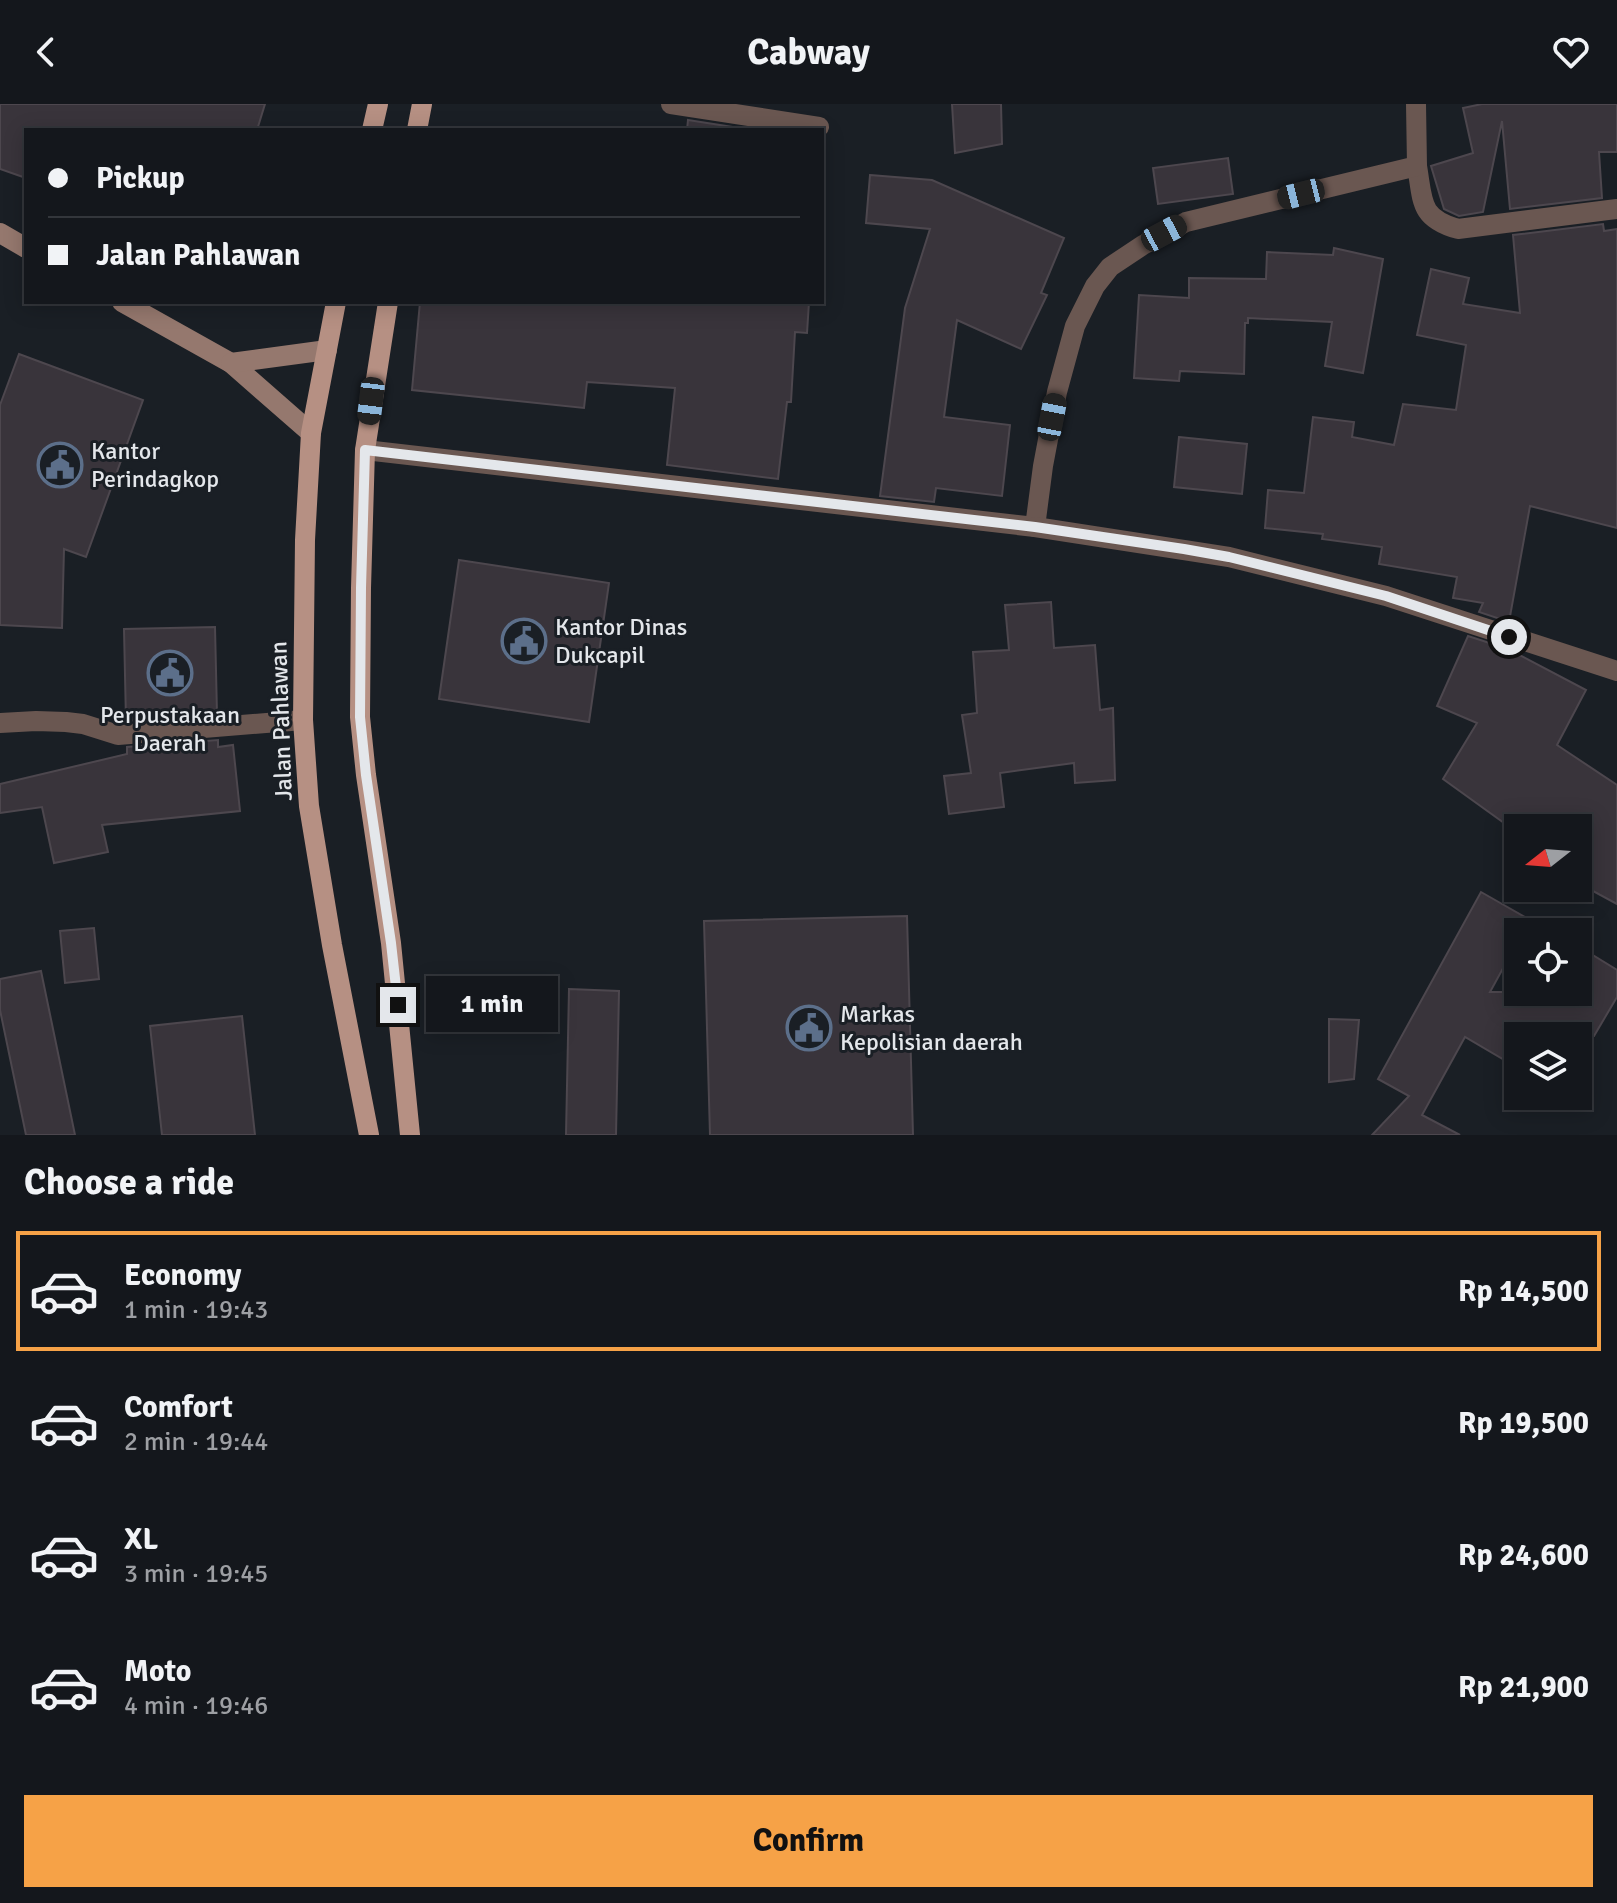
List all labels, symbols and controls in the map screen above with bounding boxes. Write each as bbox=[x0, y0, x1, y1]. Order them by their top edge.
icon: back bbox=[24, 30, 68, 74]
text: Cabway bbox=[747, 30, 870, 75]
icon: heart bbox=[1549, 30, 1593, 74]
text: Pickup bbox=[96, 160, 185, 197]
car bbox=[1275, 177, 1327, 211]
car bbox=[1137, 211, 1191, 255]
text: Jalan Pahlawan bbox=[96, 237, 300, 274]
car bbox=[356, 376, 386, 426]
car bbox=[1036, 391, 1068, 443]
place label: Kantor Perindagkop bbox=[91, 436, 219, 494]
public building icon: Kantor Perindagkop bbox=[36, 441, 84, 489]
place label: Kantor Dinas Dukcapil bbox=[555, 612, 687, 670]
public building icon: Kantor Dinas Dukcapil bbox=[500, 617, 548, 665]
route start bbox=[1491, 619, 1527, 655]
street label: Jalan Pahlawan bbox=[263, 641, 299, 801]
public building icon: Perpustakaan Daerah bbox=[146, 649, 194, 697]
place label: Perpustakaan Daerah bbox=[100, 700, 240, 758]
north arrow bbox=[1504, 814, 1592, 902]
map controls bbox=[1504, 814, 1592, 1110]
button: locate bbox=[1504, 918, 1592, 1006]
callout: 1 min bbox=[426, 977, 558, 1033]
route end bbox=[380, 987, 416, 1023]
text: 1 min bbox=[461, 988, 523, 1020]
place label: Markas Kepolisian daerah bbox=[840, 999, 1023, 1057]
public building icon: Markas Kepolisian daerah bbox=[785, 1004, 833, 1052]
button: layers bbox=[1504, 1022, 1592, 1110]
text: Choose a ride bbox=[24, 1160, 234, 1205]
icon: car bbox=[28, 1255, 100, 1327]
text: Economy bbox=[124, 1257, 241, 1294]
text: Rp 14,500 bbox=[1458, 1273, 1589, 1310]
text: 1 min · 19:43 bbox=[124, 1294, 268, 1326]
icon: car bbox=[28, 1387, 100, 1459]
text: Comfort bbox=[124, 1389, 233, 1426]
text: Rp 19,500 bbox=[1458, 1405, 1589, 1442]
text: 2 min · 19:44 bbox=[124, 1426, 268, 1458]
icon: car bbox=[28, 1519, 100, 1591]
text: XL bbox=[124, 1521, 158, 1558]
text: Rp 24,600 bbox=[1458, 1537, 1589, 1574]
text: 3 min · 19:45 bbox=[124, 1558, 268, 1590]
icon: car bbox=[28, 1651, 100, 1723]
text: Moto bbox=[124, 1653, 191, 1690]
text: Rp 21,900 bbox=[1458, 1669, 1589, 1706]
text: 4 min · 19:46 bbox=[124, 1690, 268, 1722]
button: Confirm bbox=[24, 1795, 1593, 1887]

